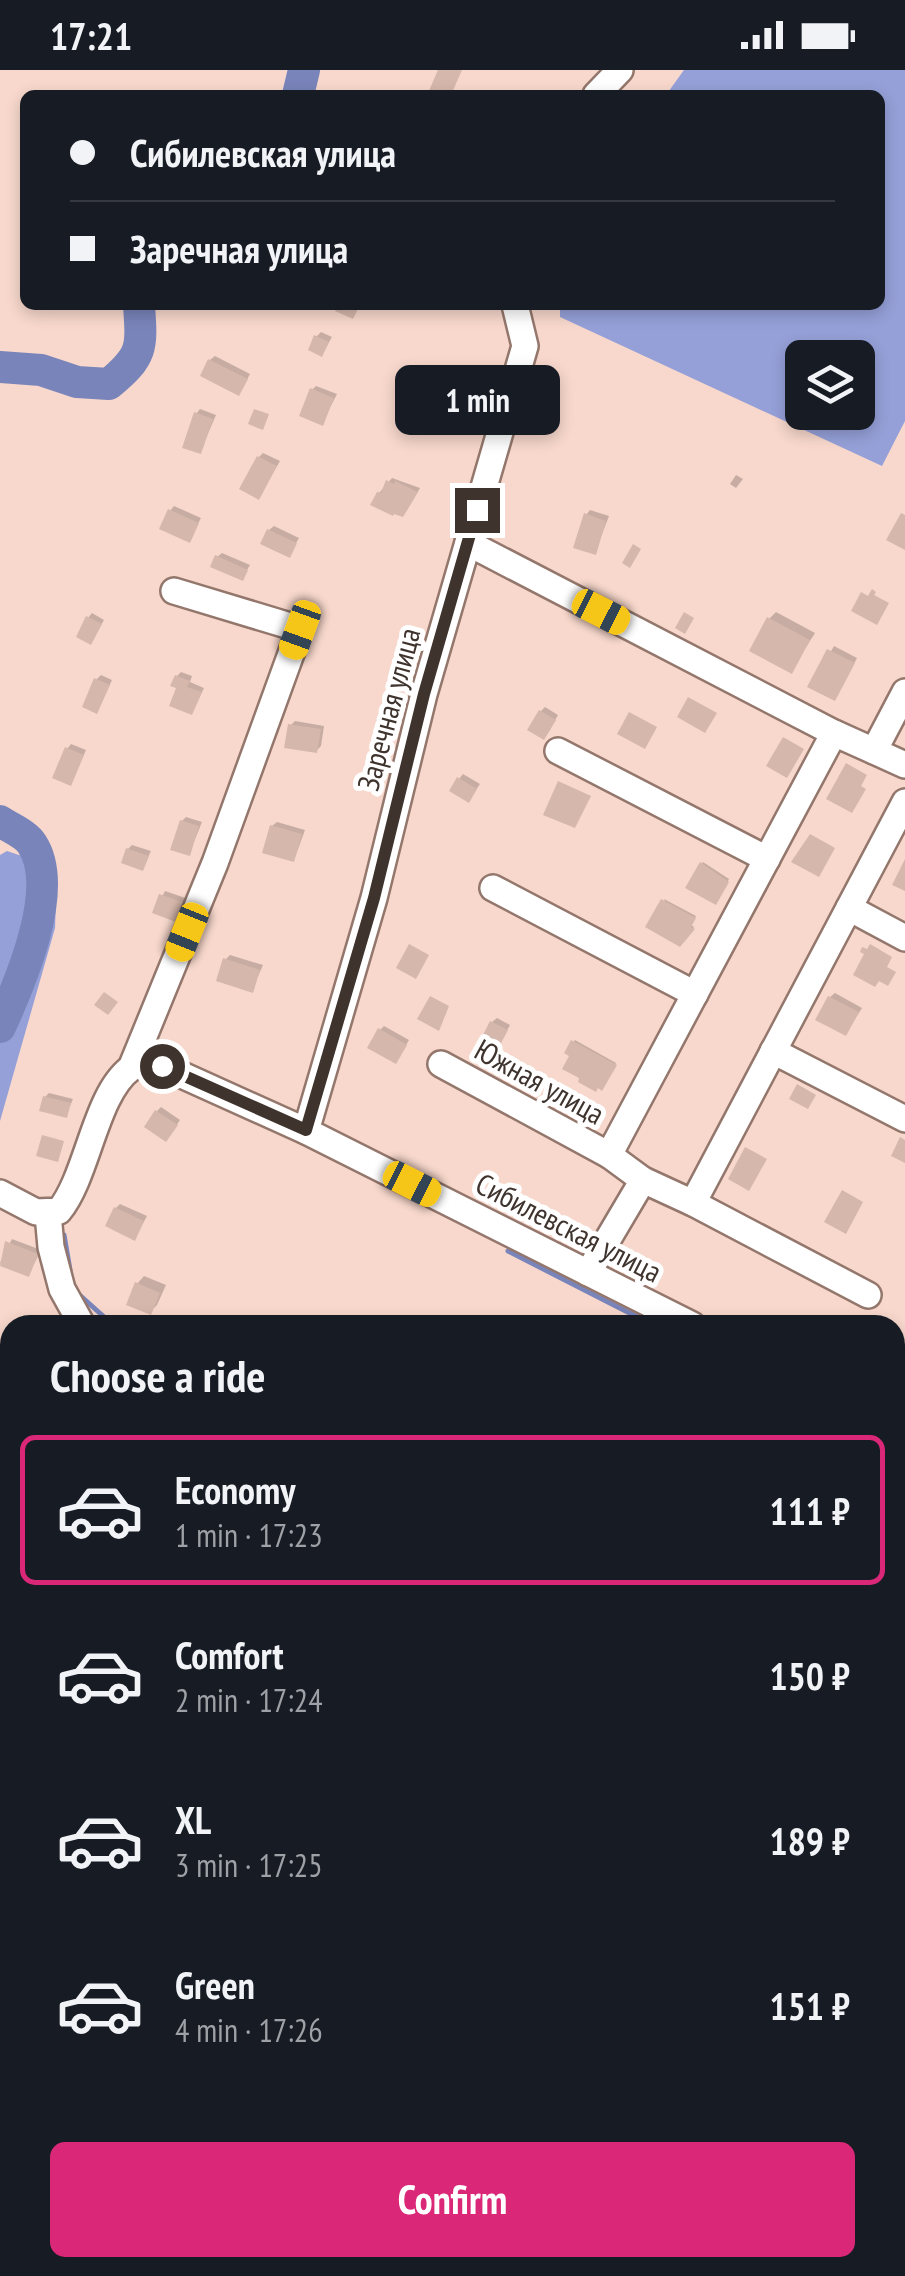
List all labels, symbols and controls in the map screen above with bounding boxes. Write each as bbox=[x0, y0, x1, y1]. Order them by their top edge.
text: 17:21 bbox=[50, 11, 132, 60]
text: Сибилевская улица bbox=[130, 128, 396, 177]
text: Заречная улица bbox=[130, 224, 348, 273]
map controls bbox=[785, 340, 875, 430]
button: layers bbox=[785, 340, 875, 430]
callout: 1 min bbox=[394, 365, 560, 435]
text: 1 min bbox=[445, 379, 510, 421]
route end bbox=[455, 488, 500, 533]
car bbox=[567, 585, 635, 639]
car bbox=[276, 597, 324, 663]
street label: Заречная улица bbox=[348, 623, 428, 795]
car bbox=[162, 899, 212, 965]
street label: Южная улица bbox=[468, 1030, 612, 1132]
route start bbox=[140, 1044, 185, 1089]
car bbox=[378, 1157, 446, 1211]
street label: Сибилевская улица bbox=[470, 1163, 668, 1291]
text: Choose a ride bbox=[50, 1346, 265, 1404]
icon: car bbox=[55, 1465, 145, 1555]
text: Economy bbox=[175, 1465, 295, 1514]
text: 111 ₽ bbox=[770, 1486, 850, 1535]
text: 1 min · 17:23 bbox=[175, 1514, 323, 1556]
icon: car bbox=[55, 1630, 145, 1720]
text: Comfort bbox=[175, 1630, 284, 1679]
text: 150 ₽ bbox=[770, 1651, 850, 1700]
text: 2 min · 17:24 bbox=[175, 1679, 323, 1721]
icon: car bbox=[55, 1795, 145, 1885]
text: XL bbox=[175, 1795, 211, 1844]
text: 189 ₽ bbox=[770, 1816, 850, 1865]
text: 3 min · 17:25 bbox=[175, 1844, 323, 1886]
icon: car bbox=[55, 1960, 145, 2050]
text: Green bbox=[175, 1960, 255, 2009]
text: 151 ₽ bbox=[770, 1981, 850, 2030]
text: 4 min · 17:26 bbox=[175, 2009, 323, 2051]
button: Confirm bbox=[50, 2142, 855, 2257]

